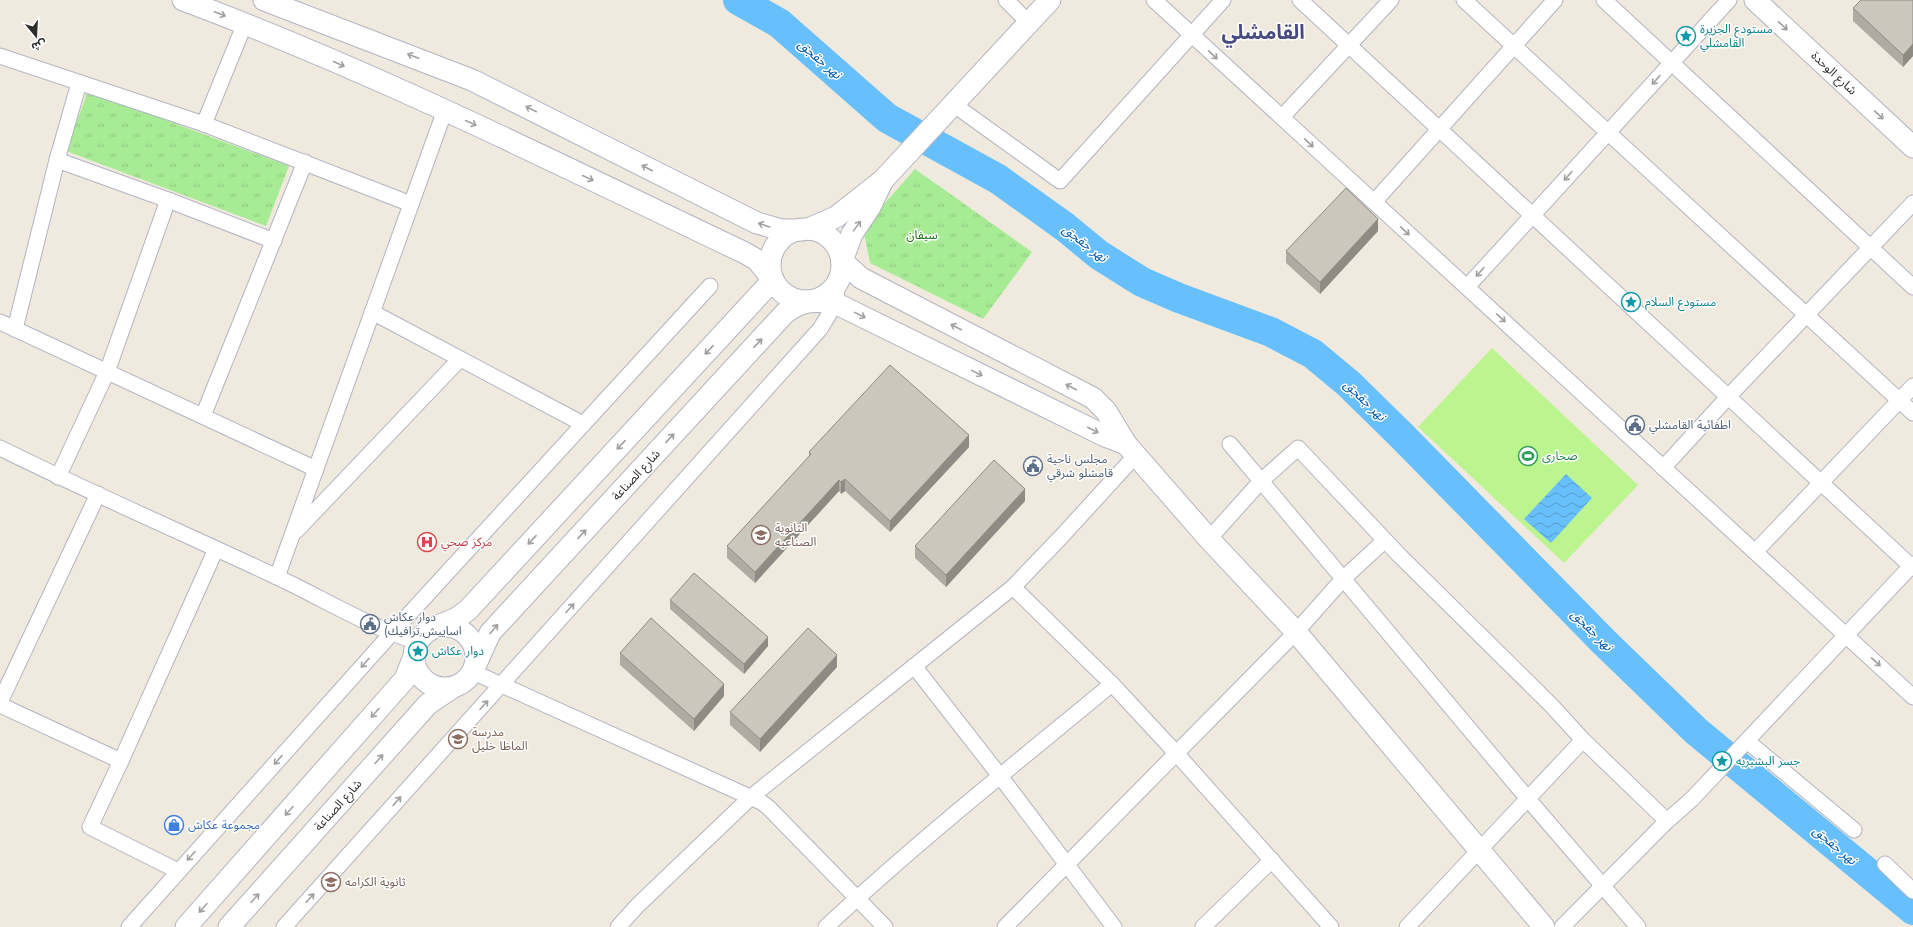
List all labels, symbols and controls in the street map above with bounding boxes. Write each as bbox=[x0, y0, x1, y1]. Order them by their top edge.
one-way arrow bbox=[213, 10, 225, 18]
north arrow bbox=[16, 16, 56, 56]
district label: القامشلي bbox=[1221, 18, 1305, 48]
place label: مستودع الجزيرة القامشلي bbox=[1700, 20, 1773, 53]
one-way arrow bbox=[1778, 22, 1788, 31]
place icon: مستودع الجزيرة القامشلي bbox=[1675, 25, 1697, 47]
water label: نهر جقجق bbox=[794, 35, 847, 84]
text: ش bbox=[29, 36, 49, 55]
street label: شارع الوحدة bbox=[1807, 47, 1861, 99]
one-way arrow bbox=[1208, 50, 1218, 59]
one-way arrow bbox=[407, 52, 419, 60]
one-way arrow bbox=[333, 61, 345, 69]
one-way arrow bbox=[1651, 75, 1660, 86]
one-way arrow bbox=[526, 105, 538, 112]
one-way arrow bbox=[1873, 110, 1883, 119]
one-way arrow bbox=[465, 120, 477, 127]
one-way arrow bbox=[1304, 138, 1314, 147]
one-way arrow bbox=[642, 163, 654, 171]
one-way arrow bbox=[1564, 171, 1573, 181]
one-way arrow bbox=[582, 175, 594, 182]
water label: نهر جقجق bbox=[1059, 219, 1112, 267]
one-way arrow bbox=[853, 220, 862, 231]
one-way arrow bbox=[758, 221, 770, 229]
park label: سيفان bbox=[906, 226, 938, 244]
one-way arrow bbox=[1400, 226, 1410, 235]
one-way arrow bbox=[1476, 267, 1485, 278]
place icon: مستودع السلام bbox=[1620, 291, 1642, 313]
place label: مستودع السلام bbox=[1645, 293, 1716, 311]
one-way arrow bbox=[854, 312, 866, 320]
one-way arrow bbox=[1496, 314, 1506, 323]
one-way arrow bbox=[950, 323, 962, 330]
one-way arrow bbox=[753, 338, 763, 348]
one-way arrow bbox=[704, 345, 714, 355]
one-way arrow bbox=[971, 370, 983, 377]
water label: نهر جقجق bbox=[1340, 375, 1391, 426]
one-way arrow bbox=[1065, 383, 1077, 390]
public building icon: اطفائية القامشلي bbox=[1624, 414, 1646, 436]
place label: اطفائية القامشلي bbox=[1649, 416, 1731, 435]
one-way arrow bbox=[1087, 427, 1099, 435]
one-way arrow bbox=[665, 433, 675, 443]
one-way arrow bbox=[616, 440, 625, 450]
sports icon: صحارى bbox=[1517, 445, 1539, 467]
street label: شارع الصناعة bbox=[608, 446, 664, 504]
place label: صحارى bbox=[1542, 447, 1578, 465]
place label: مجلس ناحية قامشلو شرقي bbox=[1047, 450, 1113, 483]
public building icon: مجلس ناحية قامشلو شرقي bbox=[1022, 455, 1044, 477]
place label: الثانوية الصناعيه bbox=[775, 519, 816, 551]
school or university icon: الثانوية الصناعيه bbox=[750, 524, 772, 546]
one-way arrow bbox=[577, 529, 586, 539]
hospital icon: مركز صحي bbox=[416, 531, 438, 553]
place label: مركز صحي bbox=[441, 533, 492, 552]
one-way arrow bbox=[528, 535, 537, 545]
one-way arrow bbox=[566, 603, 575, 613]
water label: نهر جقجق bbox=[1567, 605, 1618, 656]
place label: دوار عكاش (اساييش٫ترافيك bbox=[384, 608, 462, 640]
public building icon: دوار عكاش (اساييش٫ترافيك bbox=[359, 613, 381, 635]
one-way arrow bbox=[489, 624, 498, 635]
place icon: دوار عكاش bbox=[407, 640, 429, 662]
place label: دوار عكاش bbox=[432, 642, 484, 660]
one-way arrow bbox=[360, 658, 369, 668]
one-way arrow bbox=[1871, 658, 1881, 667]
one-way arrow bbox=[479, 699, 488, 710]
one-way arrow bbox=[371, 708, 380, 718]
place label: مدرسة الماظا خليل bbox=[472, 723, 528, 755]
school or university icon: مدرسة الماظا خليل bbox=[447, 728, 469, 750]
place icon: جسر البشيريه bbox=[1711, 750, 1733, 772]
place label: جسر البشيريه bbox=[1736, 752, 1800, 770]
one-way arrow bbox=[273, 754, 282, 765]
one-way arrow bbox=[374, 754, 383, 765]
street label: شارع الصناعة bbox=[310, 775, 366, 835]
one-way arrow bbox=[392, 796, 401, 807]
one-way arrow bbox=[285, 805, 294, 815]
shop icon: مجموعة عكاش bbox=[163, 814, 185, 836]
place label: مجموعة عكاش bbox=[188, 816, 260, 834]
water label: نهر جقجق bbox=[1809, 821, 1862, 870]
one-way arrow bbox=[186, 851, 196, 861]
school or university icon: ثانوية الكرامه bbox=[320, 871, 342, 893]
place label: ثانوية الكرامه bbox=[345, 873, 406, 891]
one-way arrow bbox=[250, 893, 259, 903]
one-way arrow bbox=[305, 893, 314, 903]
one-way arrow bbox=[198, 903, 207, 913]

